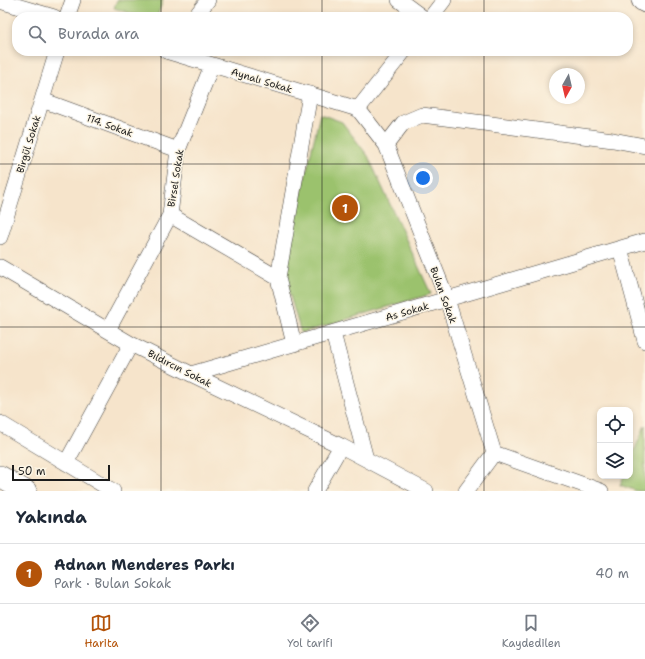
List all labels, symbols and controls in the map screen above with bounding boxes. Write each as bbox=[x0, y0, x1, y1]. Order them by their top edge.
search box bbox=[12, 12, 633, 56]
icon: search bbox=[26, 23, 48, 45]
text: Burada ara bbox=[58, 24, 139, 44]
street label: Aynalı Sokak bbox=[230, 65, 294, 96]
north arrow bbox=[549, 68, 585, 104]
street label: 114. Sokak bbox=[85, 111, 135, 140]
street label: Birgül Sokak bbox=[13, 113, 44, 175]
street label: Birsel Sokak bbox=[164, 148, 187, 208]
your location bbox=[413, 168, 433, 188]
pin: 1 bbox=[332, 193, 358, 223]
street label: Bulan Sokak bbox=[427, 265, 460, 325]
street label: As Sokak bbox=[384, 299, 430, 324]
street label: Bıldırcın Sokak bbox=[146, 347, 214, 390]
map controls bbox=[597, 407, 633, 479]
button: locate bbox=[597, 407, 633, 443]
button: layers bbox=[597, 443, 633, 479]
scale bar bbox=[12, 463, 110, 482]
text: 50 m bbox=[18, 464, 46, 479]
text: Yakında bbox=[16, 506, 87, 528]
text: Adnan Menderes Parkı bbox=[54, 555, 235, 575]
text: 1 bbox=[26, 565, 32, 582]
text: 40 m bbox=[595, 565, 629, 582]
text: Park · Bulan Sokak bbox=[54, 575, 171, 592]
tab: Harita bbox=[84, 612, 118, 651]
tab: Yol tarifi bbox=[287, 612, 333, 651]
tab: Kaydedilen bbox=[502, 612, 561, 651]

